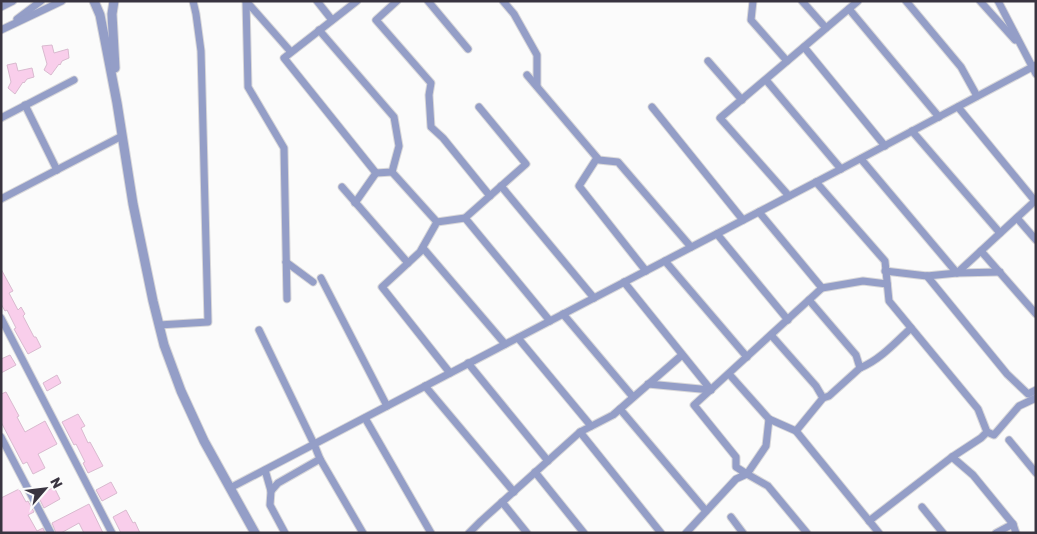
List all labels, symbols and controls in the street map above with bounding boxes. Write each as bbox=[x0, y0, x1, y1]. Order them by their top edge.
north arrow bbox=[20, 464, 70, 514]
text: N bbox=[46, 475, 66, 492]

